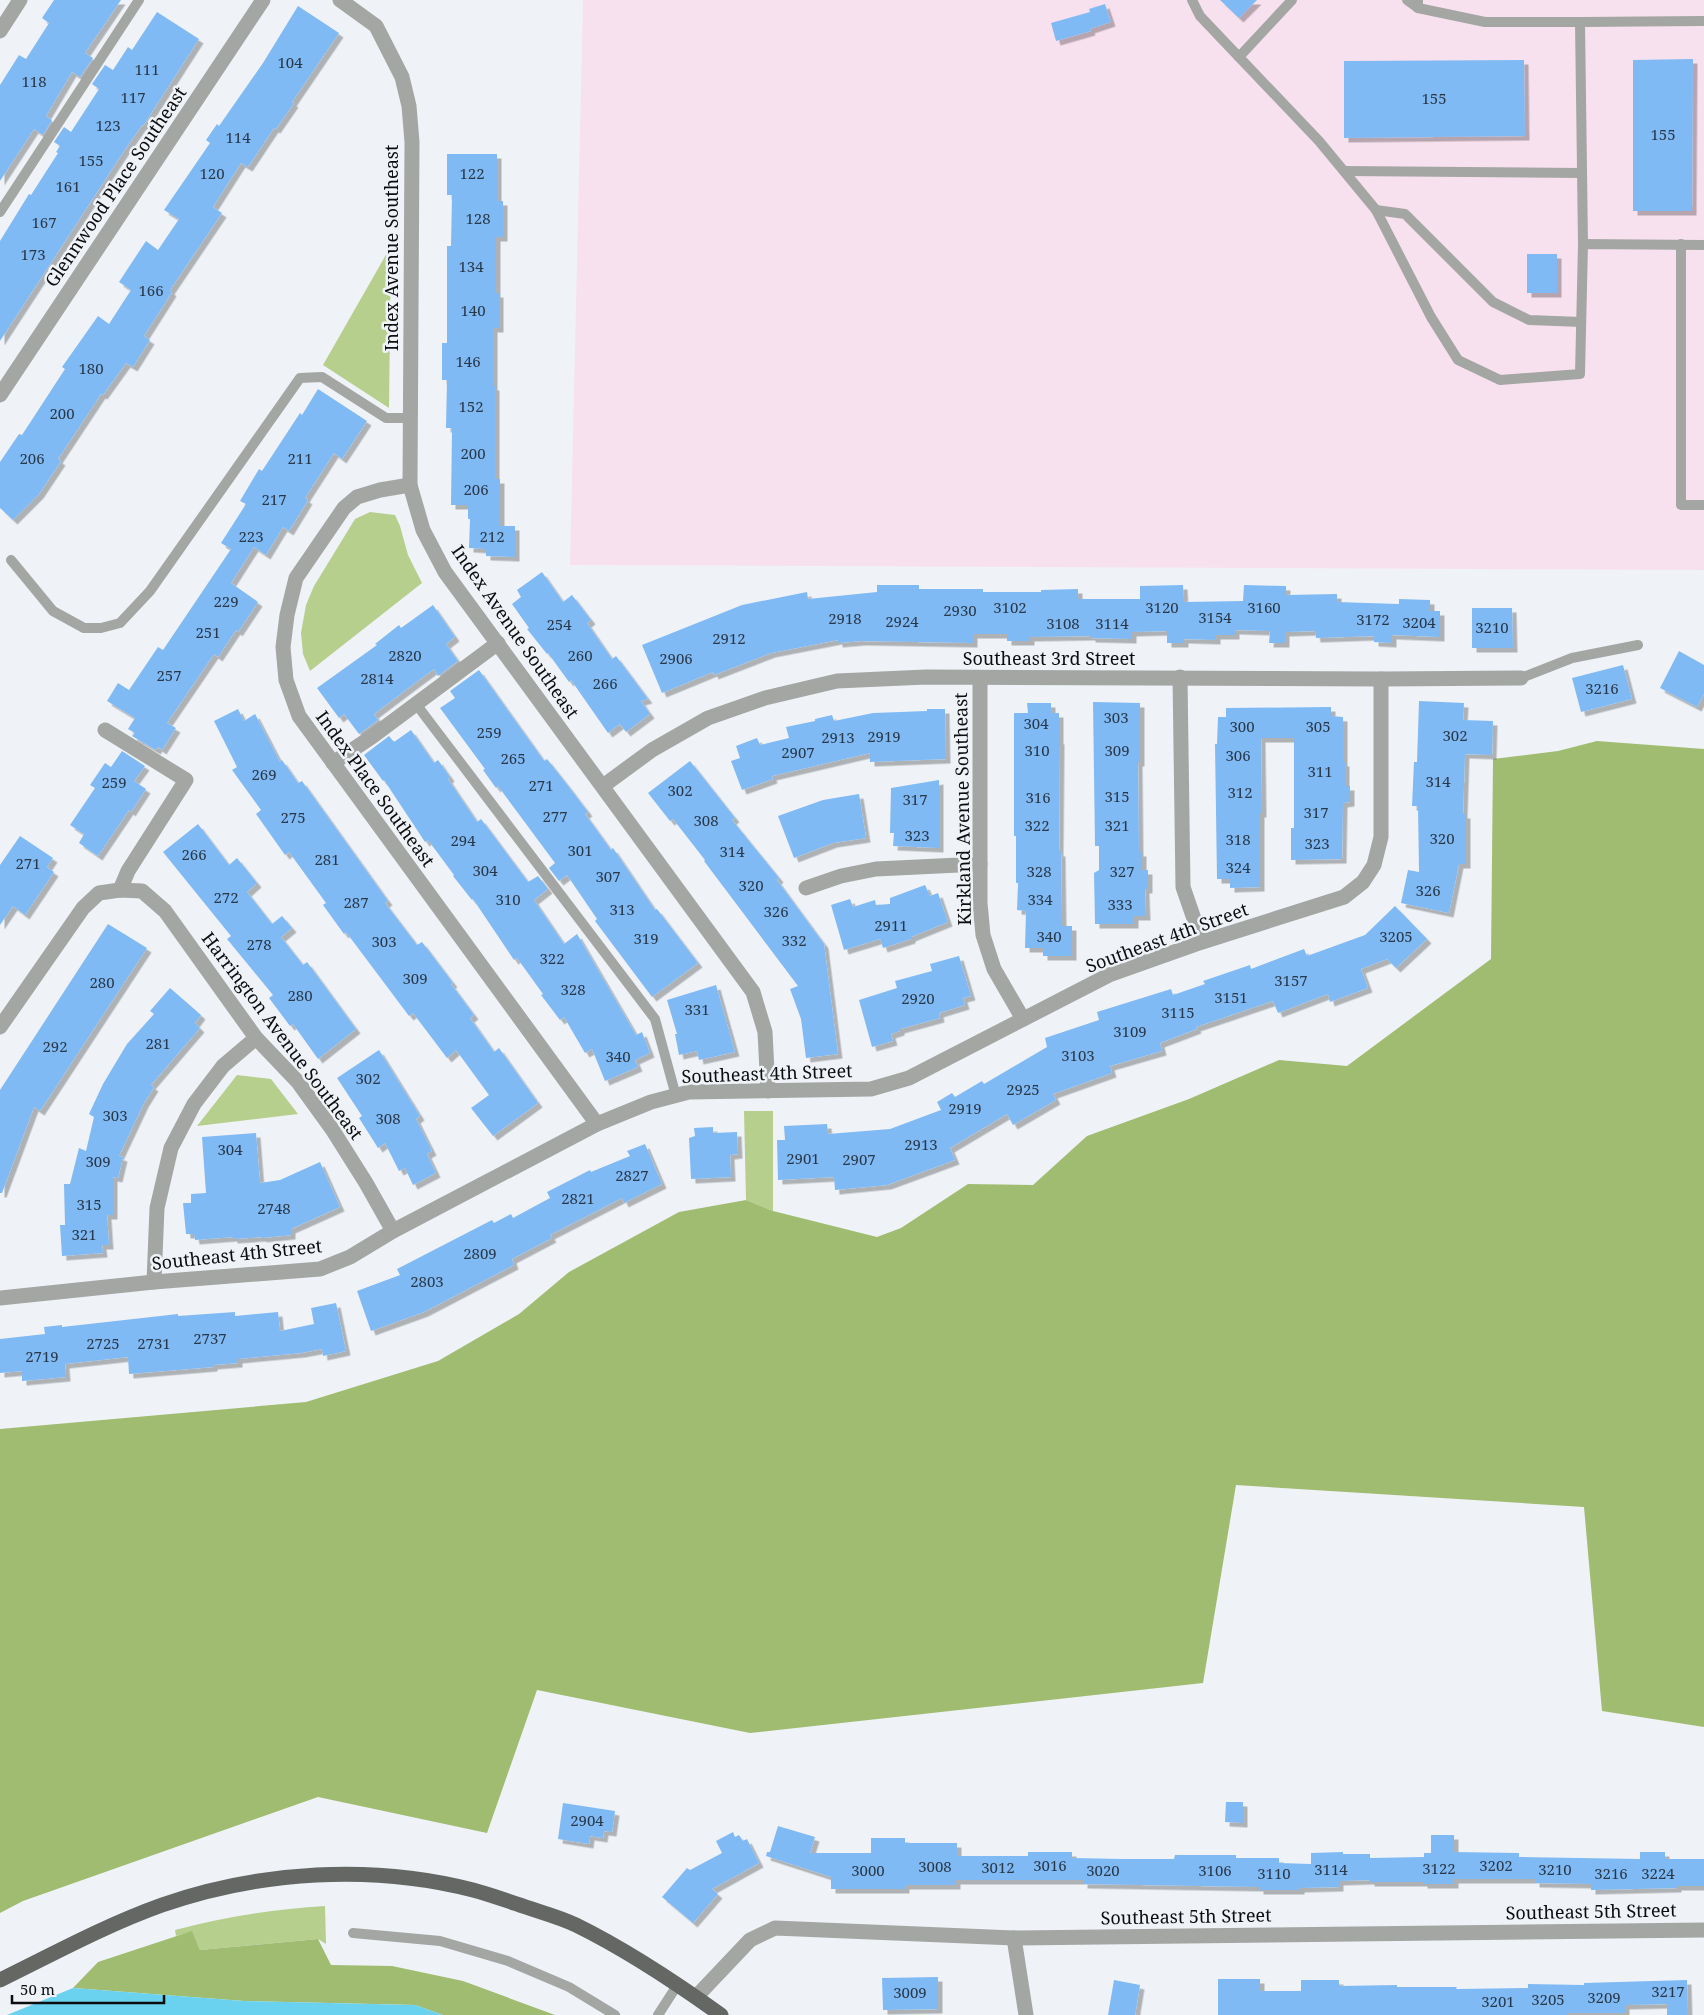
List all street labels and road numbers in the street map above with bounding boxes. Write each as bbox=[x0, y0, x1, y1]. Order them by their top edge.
street label: Glennwood Place Southeast bbox=[39, 82, 191, 291]
street label: Index Avenue Southeast bbox=[379, 145, 403, 351]
street label: Index Avenue Southeast bbox=[447, 540, 585, 723]
street label: Southeast 3rd Street bbox=[963, 646, 1135, 670]
street label: Kirkland Avenue Southeast bbox=[948, 692, 976, 926]
street label: Index Place Southeast bbox=[311, 706, 441, 871]
street label: Southeast 4th Street bbox=[1082, 897, 1251, 978]
street label: Harrington Avenue Southeast bbox=[197, 927, 369, 1144]
street label: Southeast 4th Street bbox=[681, 1058, 853, 1088]
street label: Southeast 4th Street bbox=[151, 1233, 323, 1275]
street label: Southeast 5th Street bbox=[1505, 1898, 1677, 1924]
street label: Southeast 5th Street bbox=[1100, 1903, 1272, 1929]

